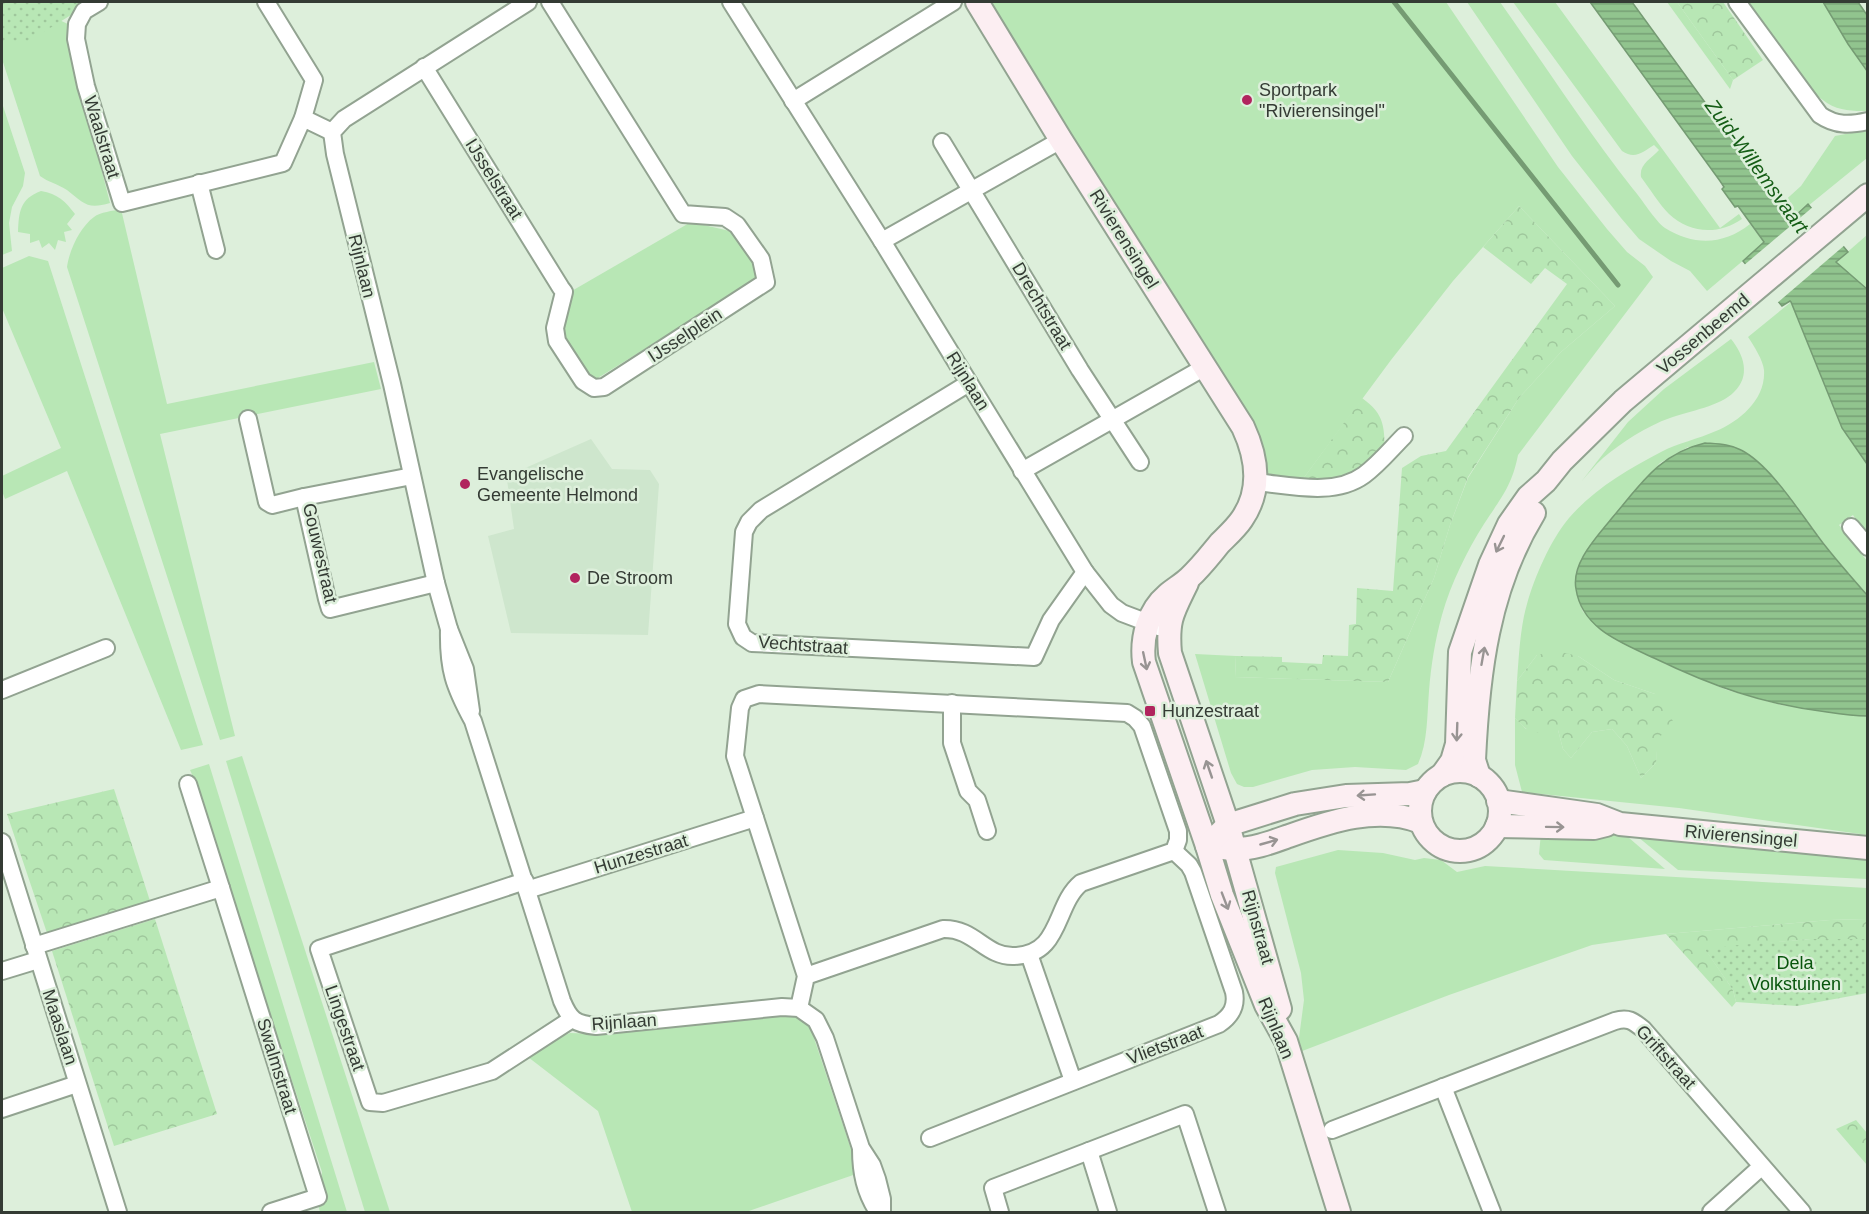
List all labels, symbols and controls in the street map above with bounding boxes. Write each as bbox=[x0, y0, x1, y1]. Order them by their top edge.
place label: Sportpark "Rivierensingel" bbox=[1259, 80, 1385, 121]
street label: Waalstraat bbox=[80, 93, 124, 181]
marker: Sportpark "Rivierensingel" bbox=[1240, 93, 1254, 107]
water label: Zuid-Willemsvaart bbox=[1701, 94, 1814, 238]
street label: IJsselstraat bbox=[461, 135, 527, 223]
street label: Rivierensingel bbox=[1086, 186, 1162, 292]
street label: Rijnlaan bbox=[344, 232, 380, 300]
street label: Drechtstraat bbox=[1008, 259, 1076, 353]
street label: Vossenbeemd bbox=[1653, 290, 1753, 378]
street label: IJsselplein bbox=[644, 304, 726, 366]
street label: Rijnlaan bbox=[942, 348, 994, 414]
place label: Evangelische Gemeente Helmond bbox=[477, 464, 638, 505]
marker: Evangelische Gemeente Helmond bbox=[458, 477, 472, 491]
street label: Gouwestraat bbox=[299, 501, 341, 605]
one-way arrow bbox=[1493, 534, 1505, 552]
place label: De Stroom bbox=[587, 568, 673, 588]
marker: De Stroom bbox=[568, 571, 582, 585]
street label: Vechtstraat bbox=[757, 632, 849, 658]
one-way arrow bbox=[1478, 646, 1489, 666]
one-way arrow bbox=[1140, 650, 1151, 670]
place label: Hunzestraat bbox=[1162, 701, 1259, 721]
marker: Hunzestraat bbox=[1143, 704, 1157, 718]
one-way arrow bbox=[1452, 721, 1463, 741]
one-way arrow bbox=[1203, 760, 1214, 779]
one-way arrow bbox=[1357, 790, 1377, 801]
street label: Rivierensingel bbox=[1684, 821, 1798, 851]
one-way arrow bbox=[1545, 822, 1565, 833]
street label: Hunzestraat bbox=[592, 830, 690, 878]
one-way arrow bbox=[1259, 836, 1278, 847]
street label: Rijnstraat bbox=[1238, 888, 1278, 966]
one-way arrow bbox=[1220, 891, 1231, 910]
park label: Dela Volkstuinen bbox=[1749, 953, 1841, 994]
street label: Lingestraat bbox=[321, 983, 369, 1073]
street label: Maaslaan bbox=[38, 987, 82, 1067]
street label: Rijnlaan bbox=[1254, 994, 1298, 1062]
street label: Rijnlaan bbox=[591, 1010, 657, 1034]
street label: Swalmstraat bbox=[253, 1016, 301, 1116]
street label: Vlietstraat bbox=[1124, 1021, 1206, 1069]
street label: Griftstraat bbox=[1632, 1021, 1700, 1093]

